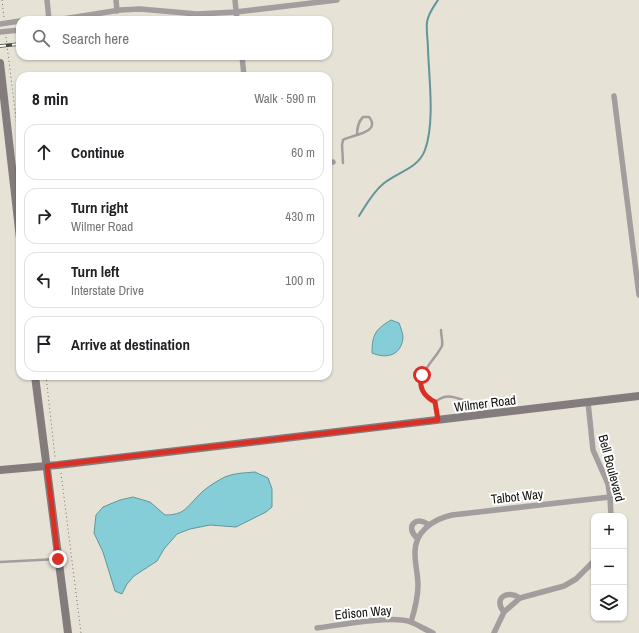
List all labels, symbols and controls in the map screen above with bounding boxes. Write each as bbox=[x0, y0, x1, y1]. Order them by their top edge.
search box bbox=[16, 16, 332, 60]
icon: search bbox=[30, 27, 52, 49]
text: Search here bbox=[62, 28, 129, 49]
text: 8 min bbox=[32, 87, 68, 110]
text: Walk · 590 m bbox=[254, 90, 316, 107]
icon: ahead bbox=[33, 141, 55, 163]
text: Continue bbox=[71, 142, 124, 163]
text: 60 m bbox=[291, 144, 315, 161]
text: Turn right bbox=[71, 197, 128, 218]
icon: right bbox=[33, 205, 55, 227]
text: 430 m bbox=[285, 208, 315, 225]
text: Wilmer Road bbox=[71, 218, 133, 235]
text: Turn left bbox=[71, 261, 119, 282]
icon: left bbox=[33, 269, 55, 291]
text: 100 m bbox=[285, 272, 315, 289]
text: Interstate Drive bbox=[71, 282, 144, 299]
icon: arrive bbox=[33, 333, 55, 355]
text: Arrive at destination bbox=[71, 334, 190, 355]
route start bbox=[413, 366, 431, 384]
street label: Wilmer Road bbox=[453, 391, 517, 416]
street label: Bell Boulevard bbox=[594, 433, 629, 504]
street label: Talbot Way bbox=[490, 485, 545, 508]
map controls bbox=[591, 513, 627, 621]
button: + bbox=[591, 513, 627, 549]
button: − bbox=[591, 549, 627, 585]
route end bbox=[49, 550, 67, 568]
button: layers bbox=[591, 585, 627, 621]
street label: Edison Way bbox=[334, 601, 393, 623]

